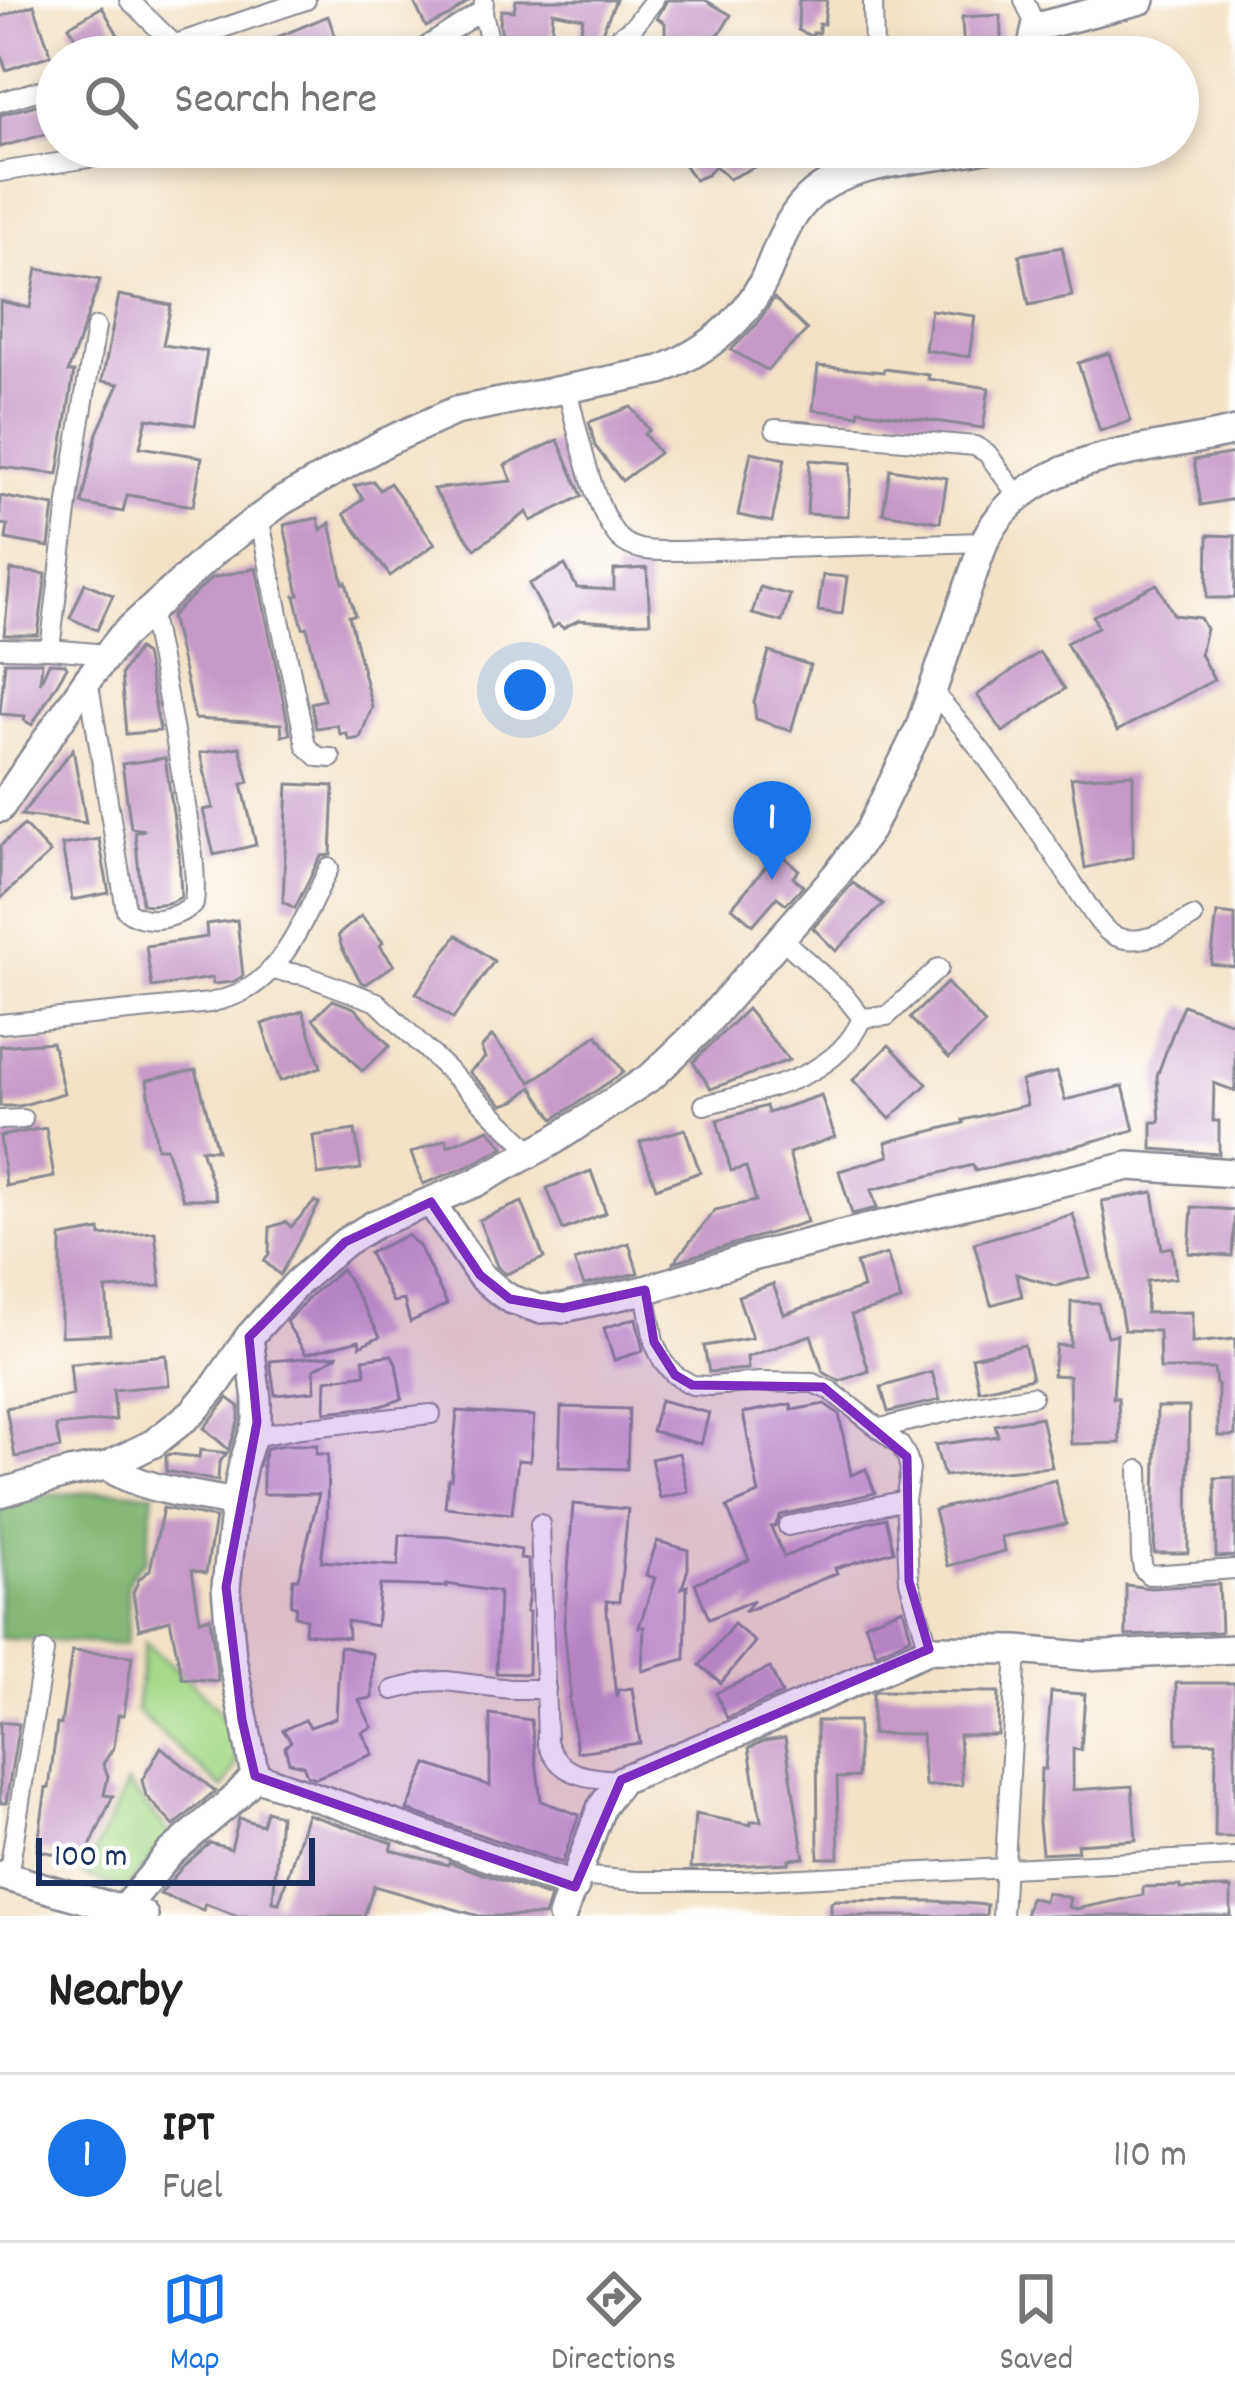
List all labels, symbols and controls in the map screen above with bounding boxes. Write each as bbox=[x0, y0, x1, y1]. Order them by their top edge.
search box bbox=[36, 36, 1199, 168]
icon: search bbox=[78, 69, 144, 135]
text: Search here bbox=[174, 70, 377, 134]
your location bbox=[495, 660, 555, 720]
pin: 1 bbox=[733, 781, 811, 880]
scale bar bbox=[36, 1832, 315, 1885]
text: 100 m bbox=[54, 1835, 127, 1882]
text: Nearby bbox=[48, 1958, 181, 2030]
text: IPT bbox=[162, 2098, 214, 2162]
text: 1 bbox=[83, 2130, 91, 2185]
text: 110 m bbox=[1113, 2130, 1187, 2185]
text: Fuel bbox=[162, 2162, 223, 2217]
tab: Map bbox=[162, 2266, 228, 2385]
tab: Directions bbox=[551, 2266, 676, 2385]
tab: Saved bbox=[1000, 2266, 1073, 2385]

